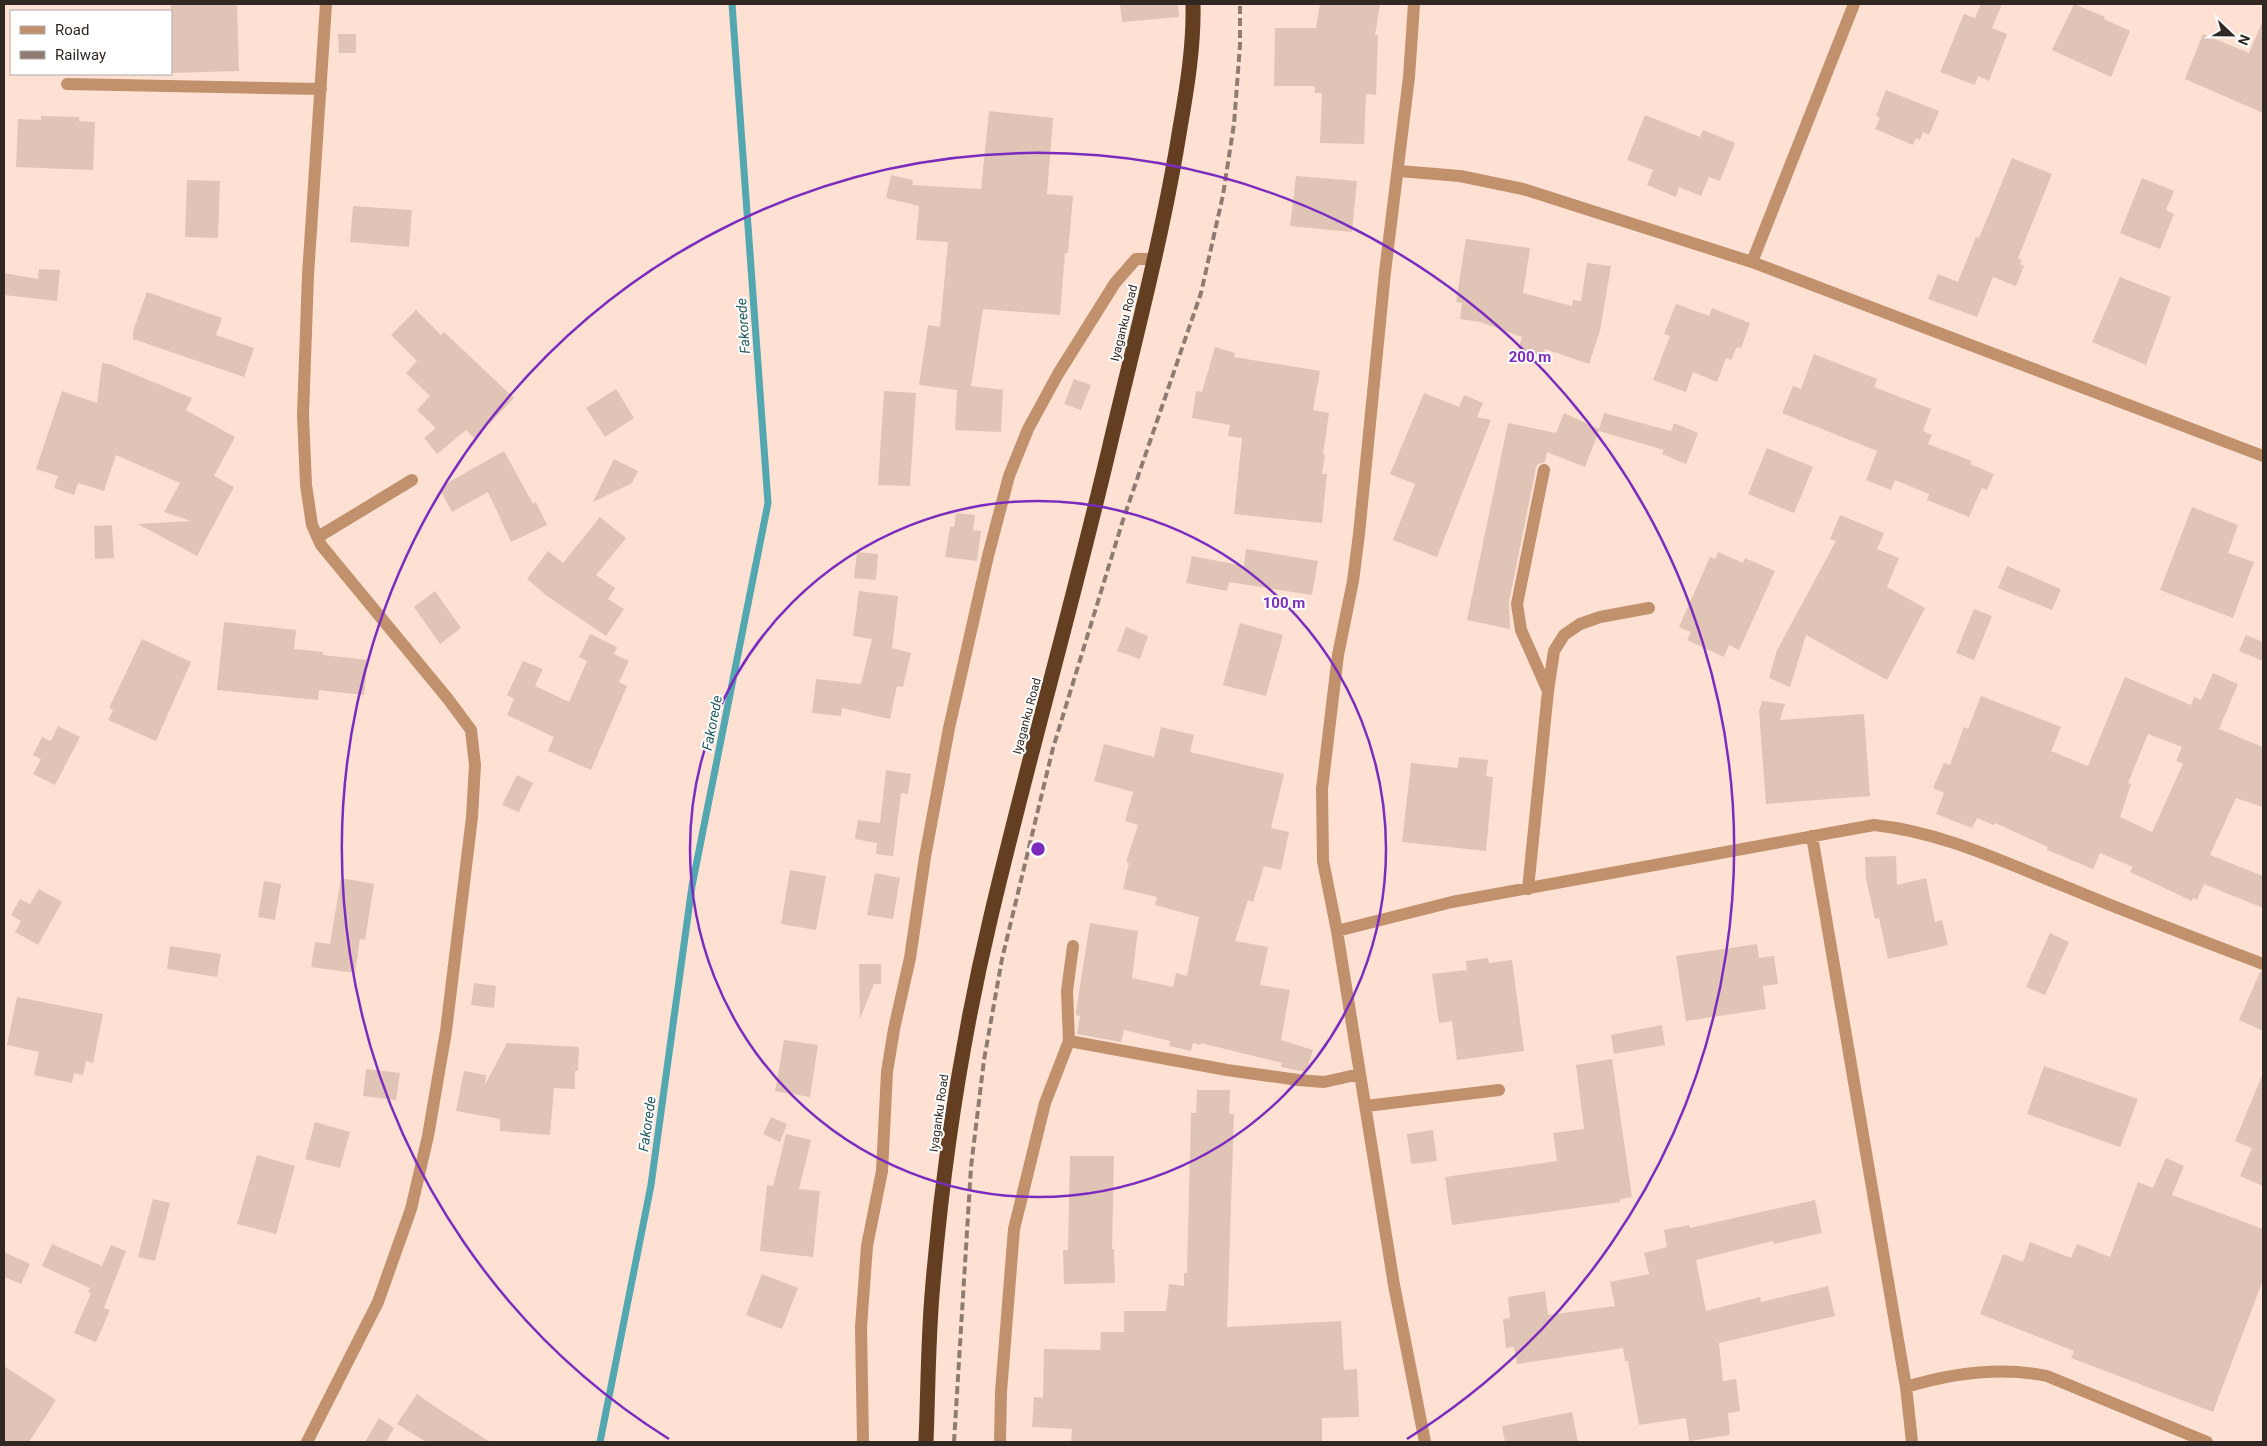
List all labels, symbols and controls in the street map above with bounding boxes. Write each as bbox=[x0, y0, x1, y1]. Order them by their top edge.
legend bbox=[10, 10, 172, 75]
north arrow bbox=[2207, 10, 2257, 60]
text: Road bbox=[55, 21, 89, 39]
text: N bbox=[2235, 32, 2253, 47]
text: Railway bbox=[55, 46, 106, 64]
street label: Iyaganku Road bbox=[1108, 283, 1140, 363]
water label: Fakorede bbox=[733, 298, 753, 354]
text: 200 m bbox=[1509, 348, 1551, 366]
text: 100 m bbox=[1263, 594, 1305, 612]
street label: Iyaganku Road bbox=[1010, 676, 1044, 756]
water label: Fakorede bbox=[699, 694, 725, 752]
centre of rings bbox=[1029, 840, 1047, 858]
street label: Iyaganku Road bbox=[927, 1073, 951, 1153]
water label: Fakorede bbox=[635, 1095, 659, 1153]

